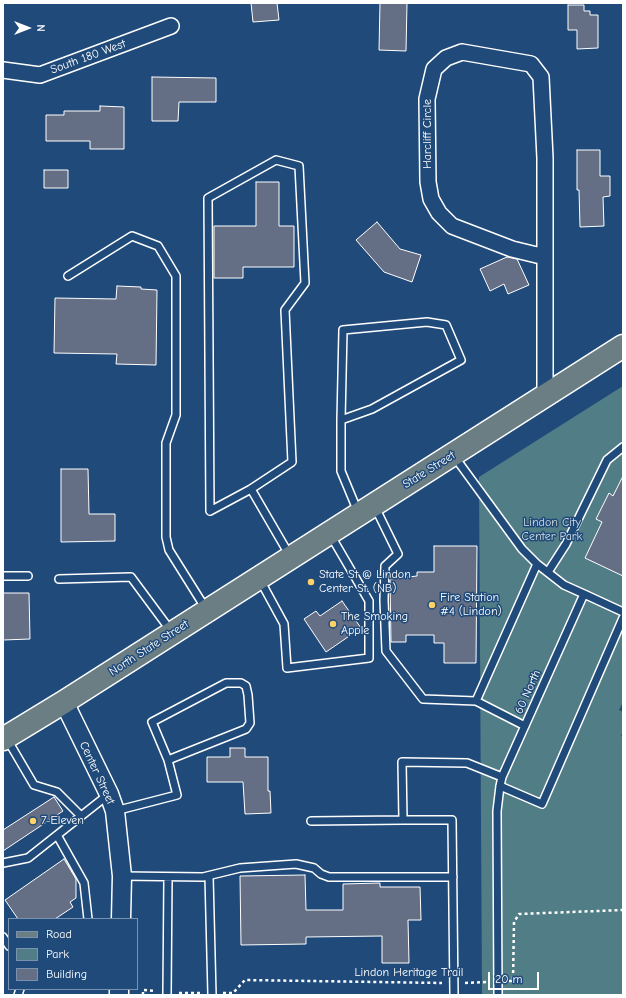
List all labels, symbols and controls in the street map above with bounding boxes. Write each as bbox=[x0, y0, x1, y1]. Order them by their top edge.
north arrow bbox=[8, 8, 48, 48]
text: N bbox=[34, 24, 47, 32]
street label: South 180 West bbox=[48, 37, 128, 77]
street label: Harcliff Circle bbox=[421, 99, 435, 169]
street label: State Street bbox=[400, 448, 458, 492]
park label: Lindon City Center Park bbox=[522, 516, 582, 544]
place label: State St @ Lindon Center St. (NB) bbox=[319, 568, 411, 596]
marker: State St @ Lindon Center St. (NB) bbox=[306, 577, 316, 587]
place label: Fire Station #4 (Lindon) bbox=[440, 591, 502, 619]
marker: Fire Station #4 (Lindon) bbox=[427, 600, 437, 610]
place label: The Smoking Apple bbox=[341, 610, 408, 638]
street label: North State Street bbox=[107, 617, 191, 679]
marker: The Smoking Apple bbox=[328, 619, 338, 629]
street label: 60 North bbox=[512, 668, 544, 716]
street label: Center Street bbox=[76, 739, 118, 807]
place label: 7-Eleven bbox=[41, 814, 84, 828]
marker: 7-Eleven bbox=[28, 816, 38, 826]
legend bbox=[8, 918, 138, 990]
text: Road bbox=[46, 927, 72, 941]
text: Park bbox=[46, 947, 69, 961]
scale bar bbox=[490, 964, 541, 990]
street label: Lindon Heritage Trail bbox=[355, 966, 463, 980]
text: Building bbox=[46, 967, 87, 981]
text: 20 m bbox=[495, 972, 523, 986]

